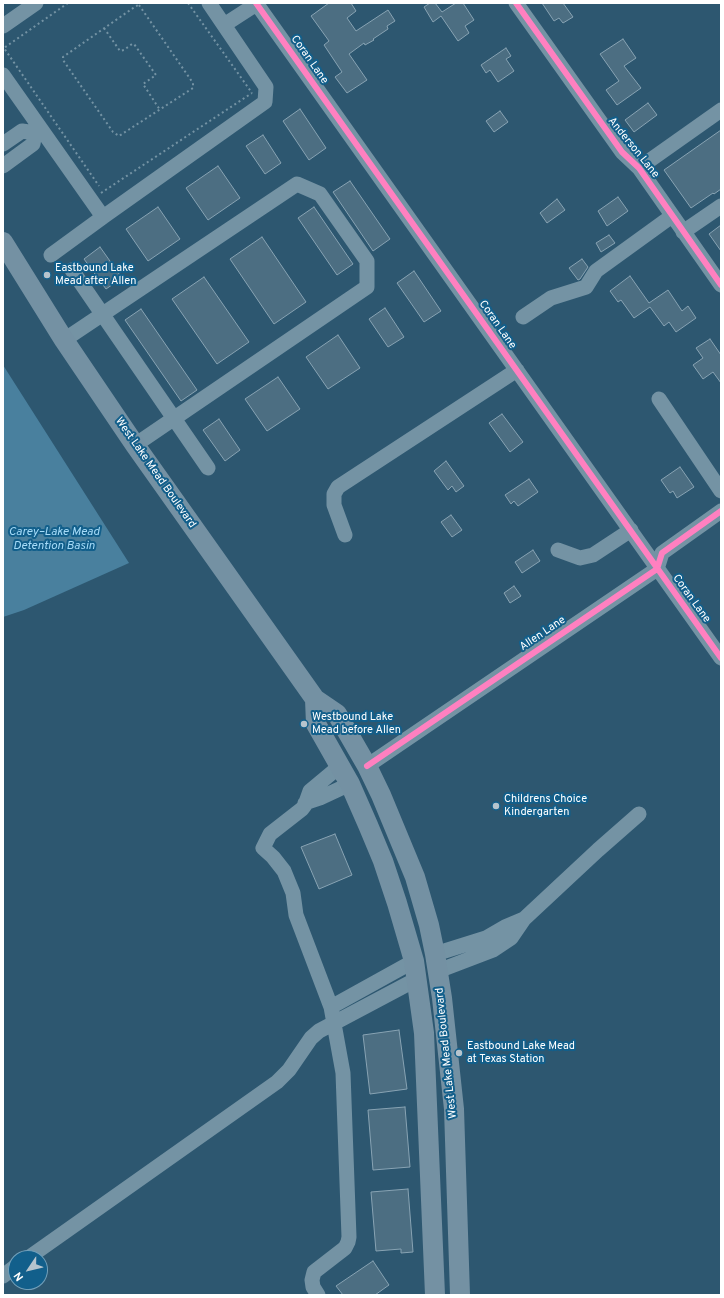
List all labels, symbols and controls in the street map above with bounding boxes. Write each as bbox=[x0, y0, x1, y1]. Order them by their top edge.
street label: Coran Lane bbox=[287, 33, 331, 87]
street label: Anderson Lane bbox=[604, 115, 662, 181]
place label: Eastbound Lake Mead after Allen bbox=[55, 262, 136, 288]
marker: Eastbound Lake Mead after Allen bbox=[42, 270, 52, 280]
street label: Coran Lane bbox=[475, 298, 519, 352]
street label: West Lake Mead Boulevard bbox=[112, 415, 198, 531]
water label: Carey–Lake Mead Detention Basin bbox=[8, 526, 100, 554]
street label: Coran Lane bbox=[669, 572, 713, 626]
street label: Allen Lane bbox=[518, 614, 568, 654]
place label: Westbound Lake Mead before Allen bbox=[312, 711, 401, 737]
marker: Westbound Lake Mead before Allen bbox=[299, 719, 309, 729]
place label: Childrens Choice Kindergarten bbox=[504, 793, 587, 819]
marker: Childrens Choice Kindergarten bbox=[491, 801, 501, 811]
street label: West Lake Mead Boulevard bbox=[434, 987, 460, 1119]
place label: Eastbound Lake Mead at Texas Station bbox=[467, 1040, 575, 1066]
marker: Eastbound Lake Mead at Texas Station bbox=[454, 1048, 464, 1058]
north arrow bbox=[8, 1250, 48, 1290]
text: N bbox=[11, 1269, 27, 1284]

